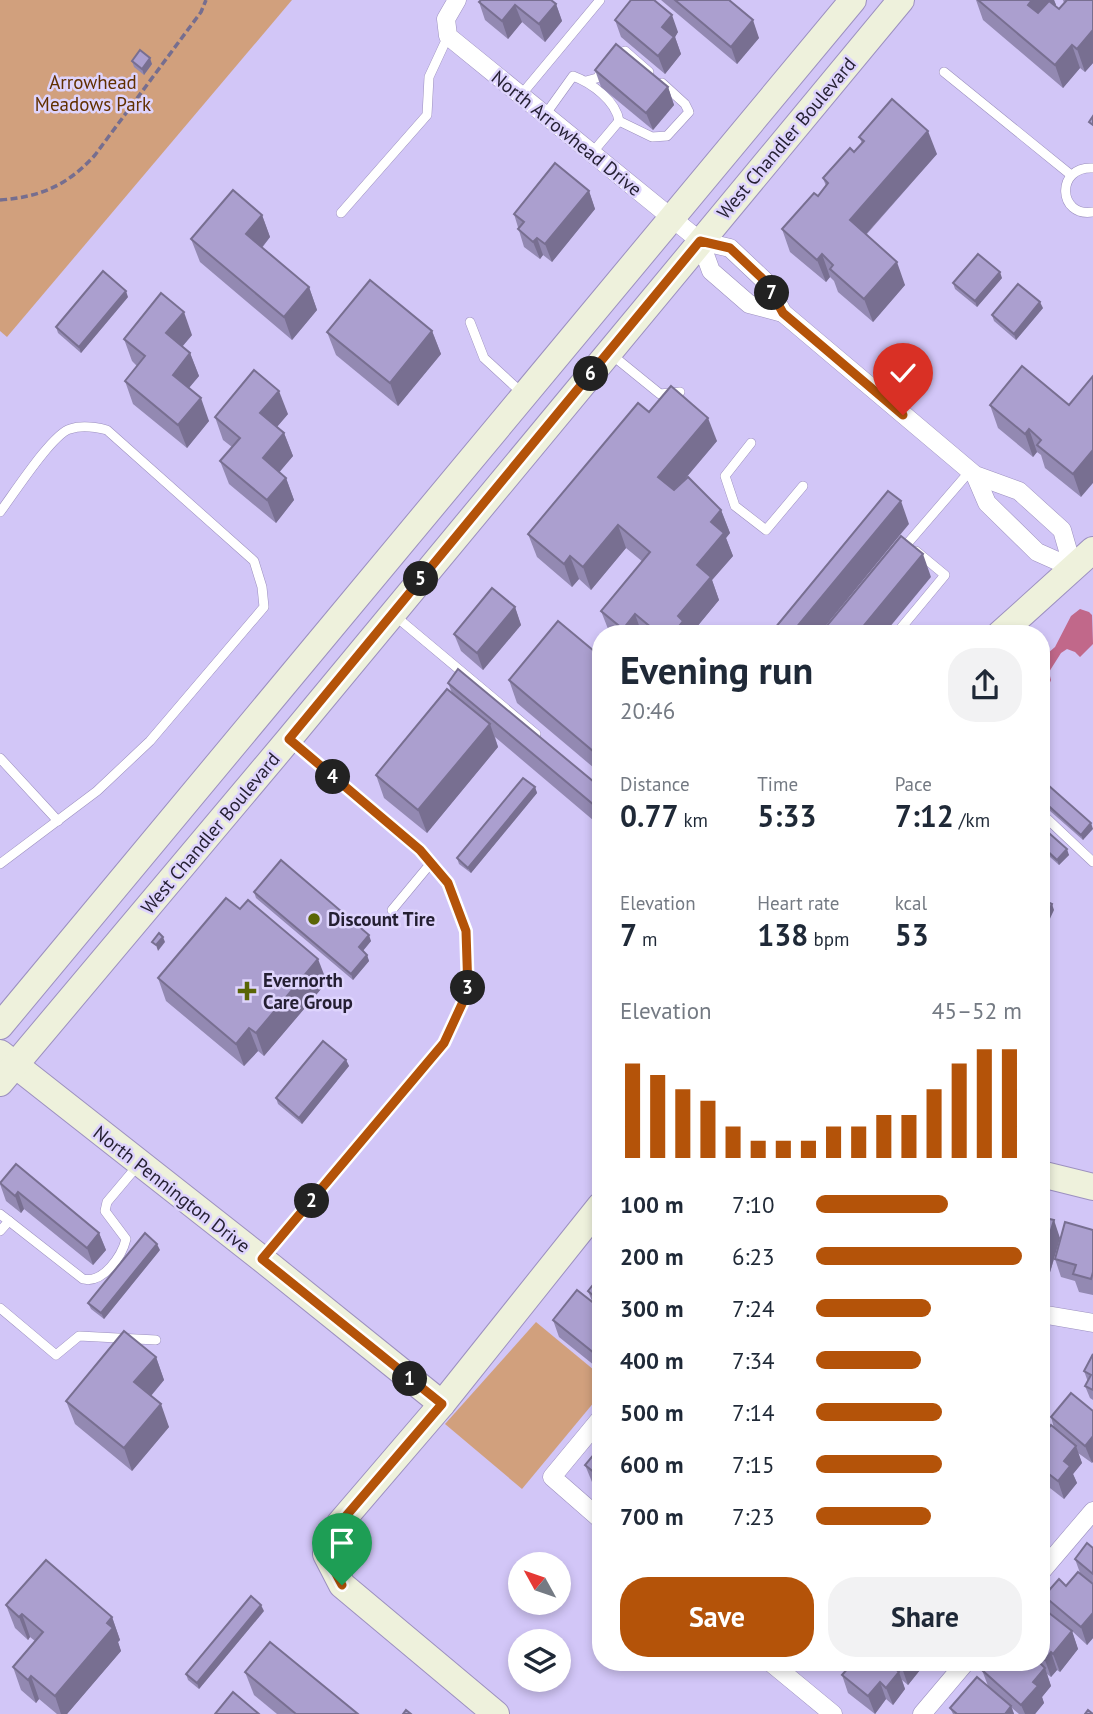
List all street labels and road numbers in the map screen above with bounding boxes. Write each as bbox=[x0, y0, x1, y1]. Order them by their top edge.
street label: West Chandler Boulevard bbox=[711, 52, 861, 224]
street label: North Arrowhead Drive bbox=[487, 65, 647, 201]
street label: West Chandler Boulevard bbox=[135, 747, 285, 919]
street label: North Pennington Drive bbox=[89, 1120, 255, 1258]

